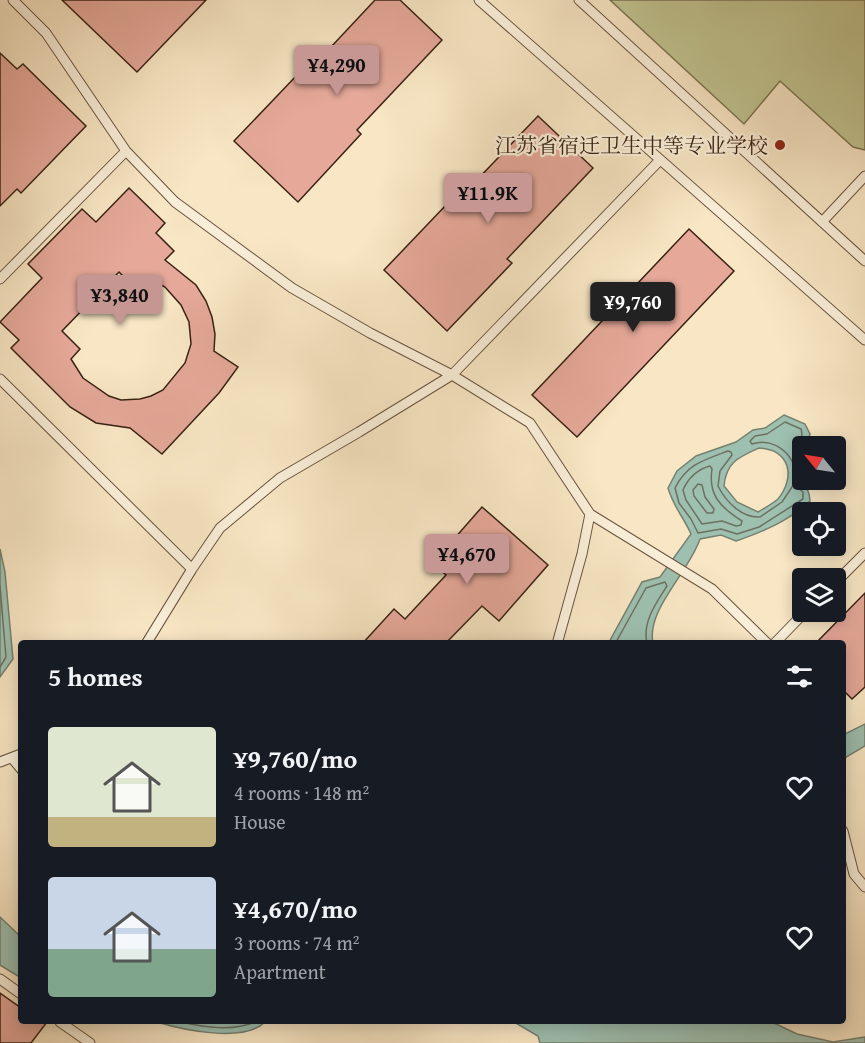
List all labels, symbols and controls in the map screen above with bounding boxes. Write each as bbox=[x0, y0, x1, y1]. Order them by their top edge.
pin: ¥4,290 bbox=[288, 45, 386, 96]
text: ¥4,290 bbox=[308, 50, 366, 79]
place label: 江苏省宿迁卫生中等专业学校 bbox=[495, 130, 768, 161]
marker: 江苏省宿迁卫生中等专业学校 bbox=[773, 138, 787, 152]
pin: ¥11.9K bbox=[439, 173, 537, 224]
text: ¥11.9K bbox=[458, 178, 518, 207]
pin: ¥3,840 bbox=[71, 275, 169, 326]
text: ¥3,840 bbox=[91, 280, 149, 309]
pin: ¥9,760 bbox=[584, 282, 682, 333]
text: ¥9,760 bbox=[604, 287, 662, 316]
north arrow bbox=[792, 436, 846, 490]
map controls bbox=[792, 436, 846, 622]
button: locate bbox=[792, 502, 846, 556]
pin: ¥4,670 bbox=[418, 534, 516, 585]
text: ¥4,670 bbox=[438, 539, 496, 568]
button: layers bbox=[792, 568, 846, 622]
text: 5 homes bbox=[48, 657, 143, 696]
icon: filters bbox=[783, 660, 816, 693]
text: ¥9,760/mo bbox=[234, 739, 357, 778]
icon: home bbox=[96, 751, 168, 823]
icon: heart bbox=[783, 771, 816, 804]
text: 4 rooms · 148 m² bbox=[234, 778, 369, 807]
text: House bbox=[234, 807, 286, 836]
text: ¥4,670/mo bbox=[234, 889, 357, 928]
icon: home bbox=[96, 901, 168, 973]
icon: heart bbox=[783, 921, 816, 954]
text: 3 rooms · 74 m² bbox=[234, 928, 360, 957]
text: Apartment bbox=[234, 957, 326, 986]

